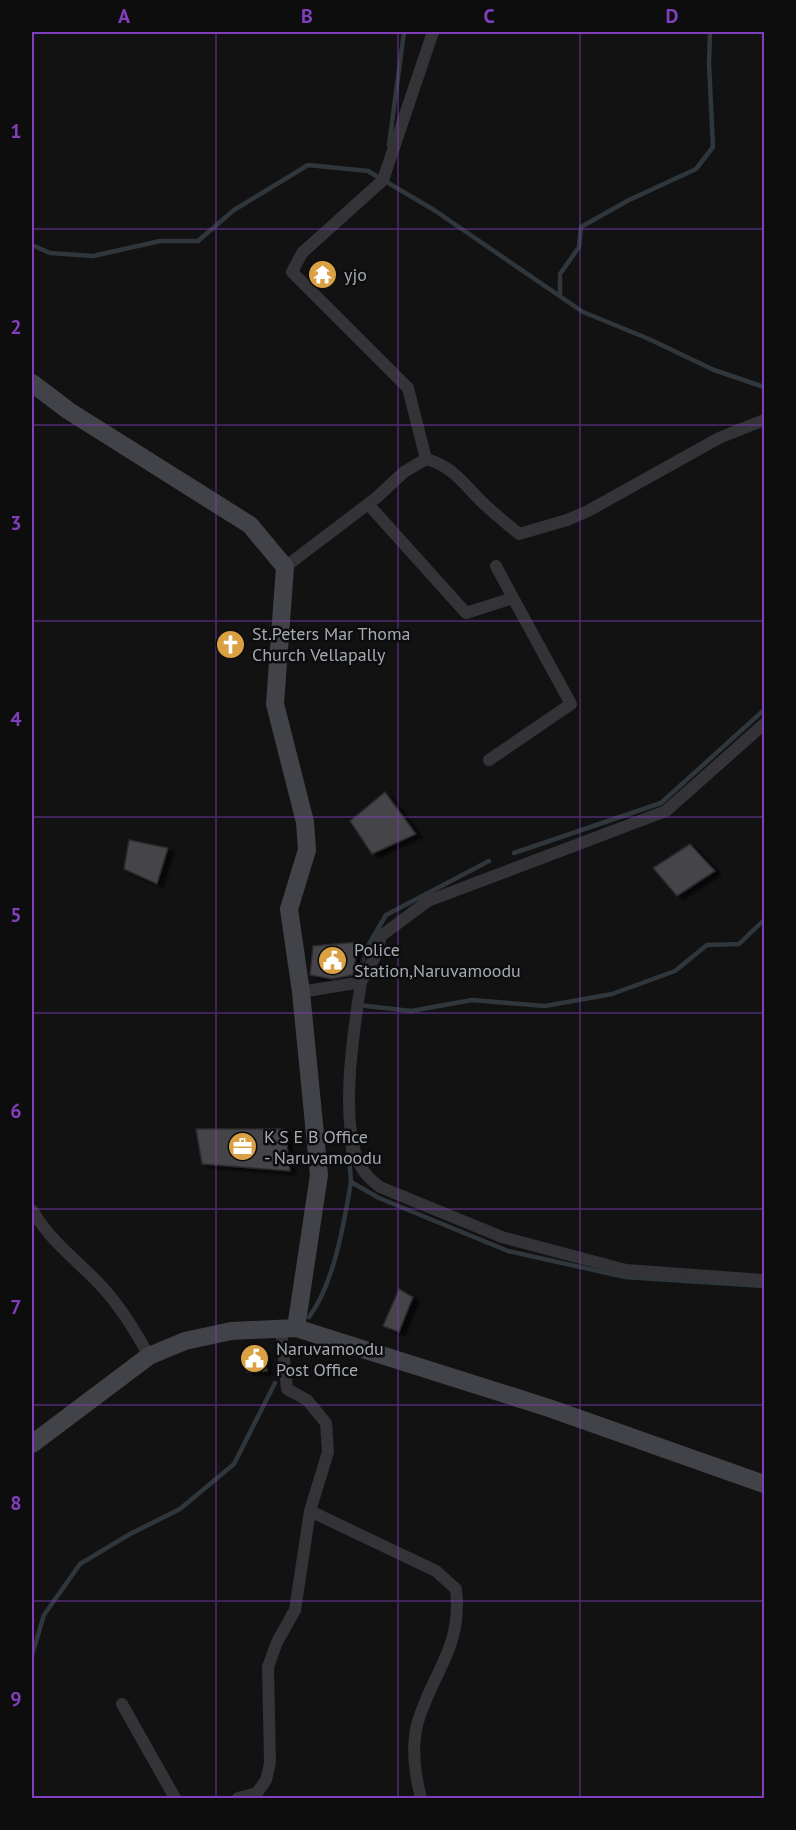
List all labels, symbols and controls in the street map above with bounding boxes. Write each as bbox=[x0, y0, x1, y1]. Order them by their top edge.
text: A bbox=[118, 3, 131, 29]
text: B bbox=[301, 3, 313, 29]
text: C bbox=[483, 3, 495, 29]
text: D bbox=[666, 3, 679, 29]
text: 1 bbox=[10, 118, 22, 144]
temple icon: yjo bbox=[307, 259, 339, 291]
place label: yjo bbox=[344, 263, 367, 286]
text: 2 bbox=[10, 314, 22, 340]
text: 3 bbox=[10, 510, 22, 536]
place label: St.Peters Mar Thoma Church Vellapally bbox=[252, 622, 410, 666]
church icon: St.Peters Mar Thoma Church Vellapally bbox=[215, 628, 247, 660]
text: 4 bbox=[10, 706, 22, 732]
text: 5 bbox=[10, 902, 22, 928]
place label: Police Station,Naruvamoodu bbox=[354, 938, 521, 982]
public building icon: Police Station,Naruvamoodu bbox=[317, 944, 349, 976]
text: 6 bbox=[10, 1098, 22, 1124]
place label: K S E B Office - Naruvamoodu bbox=[264, 1125, 382, 1169]
office icon: K S E B Office - Naruvamoodu bbox=[227, 1131, 259, 1163]
text: 7 bbox=[10, 1294, 22, 1320]
place label: Naruvamoodu Post Office bbox=[276, 1337, 384, 1381]
public building icon: Naruvamoodu Post Office bbox=[239, 1343, 271, 1375]
text: 8 bbox=[10, 1490, 22, 1516]
text: 9 bbox=[10, 1686, 22, 1712]

